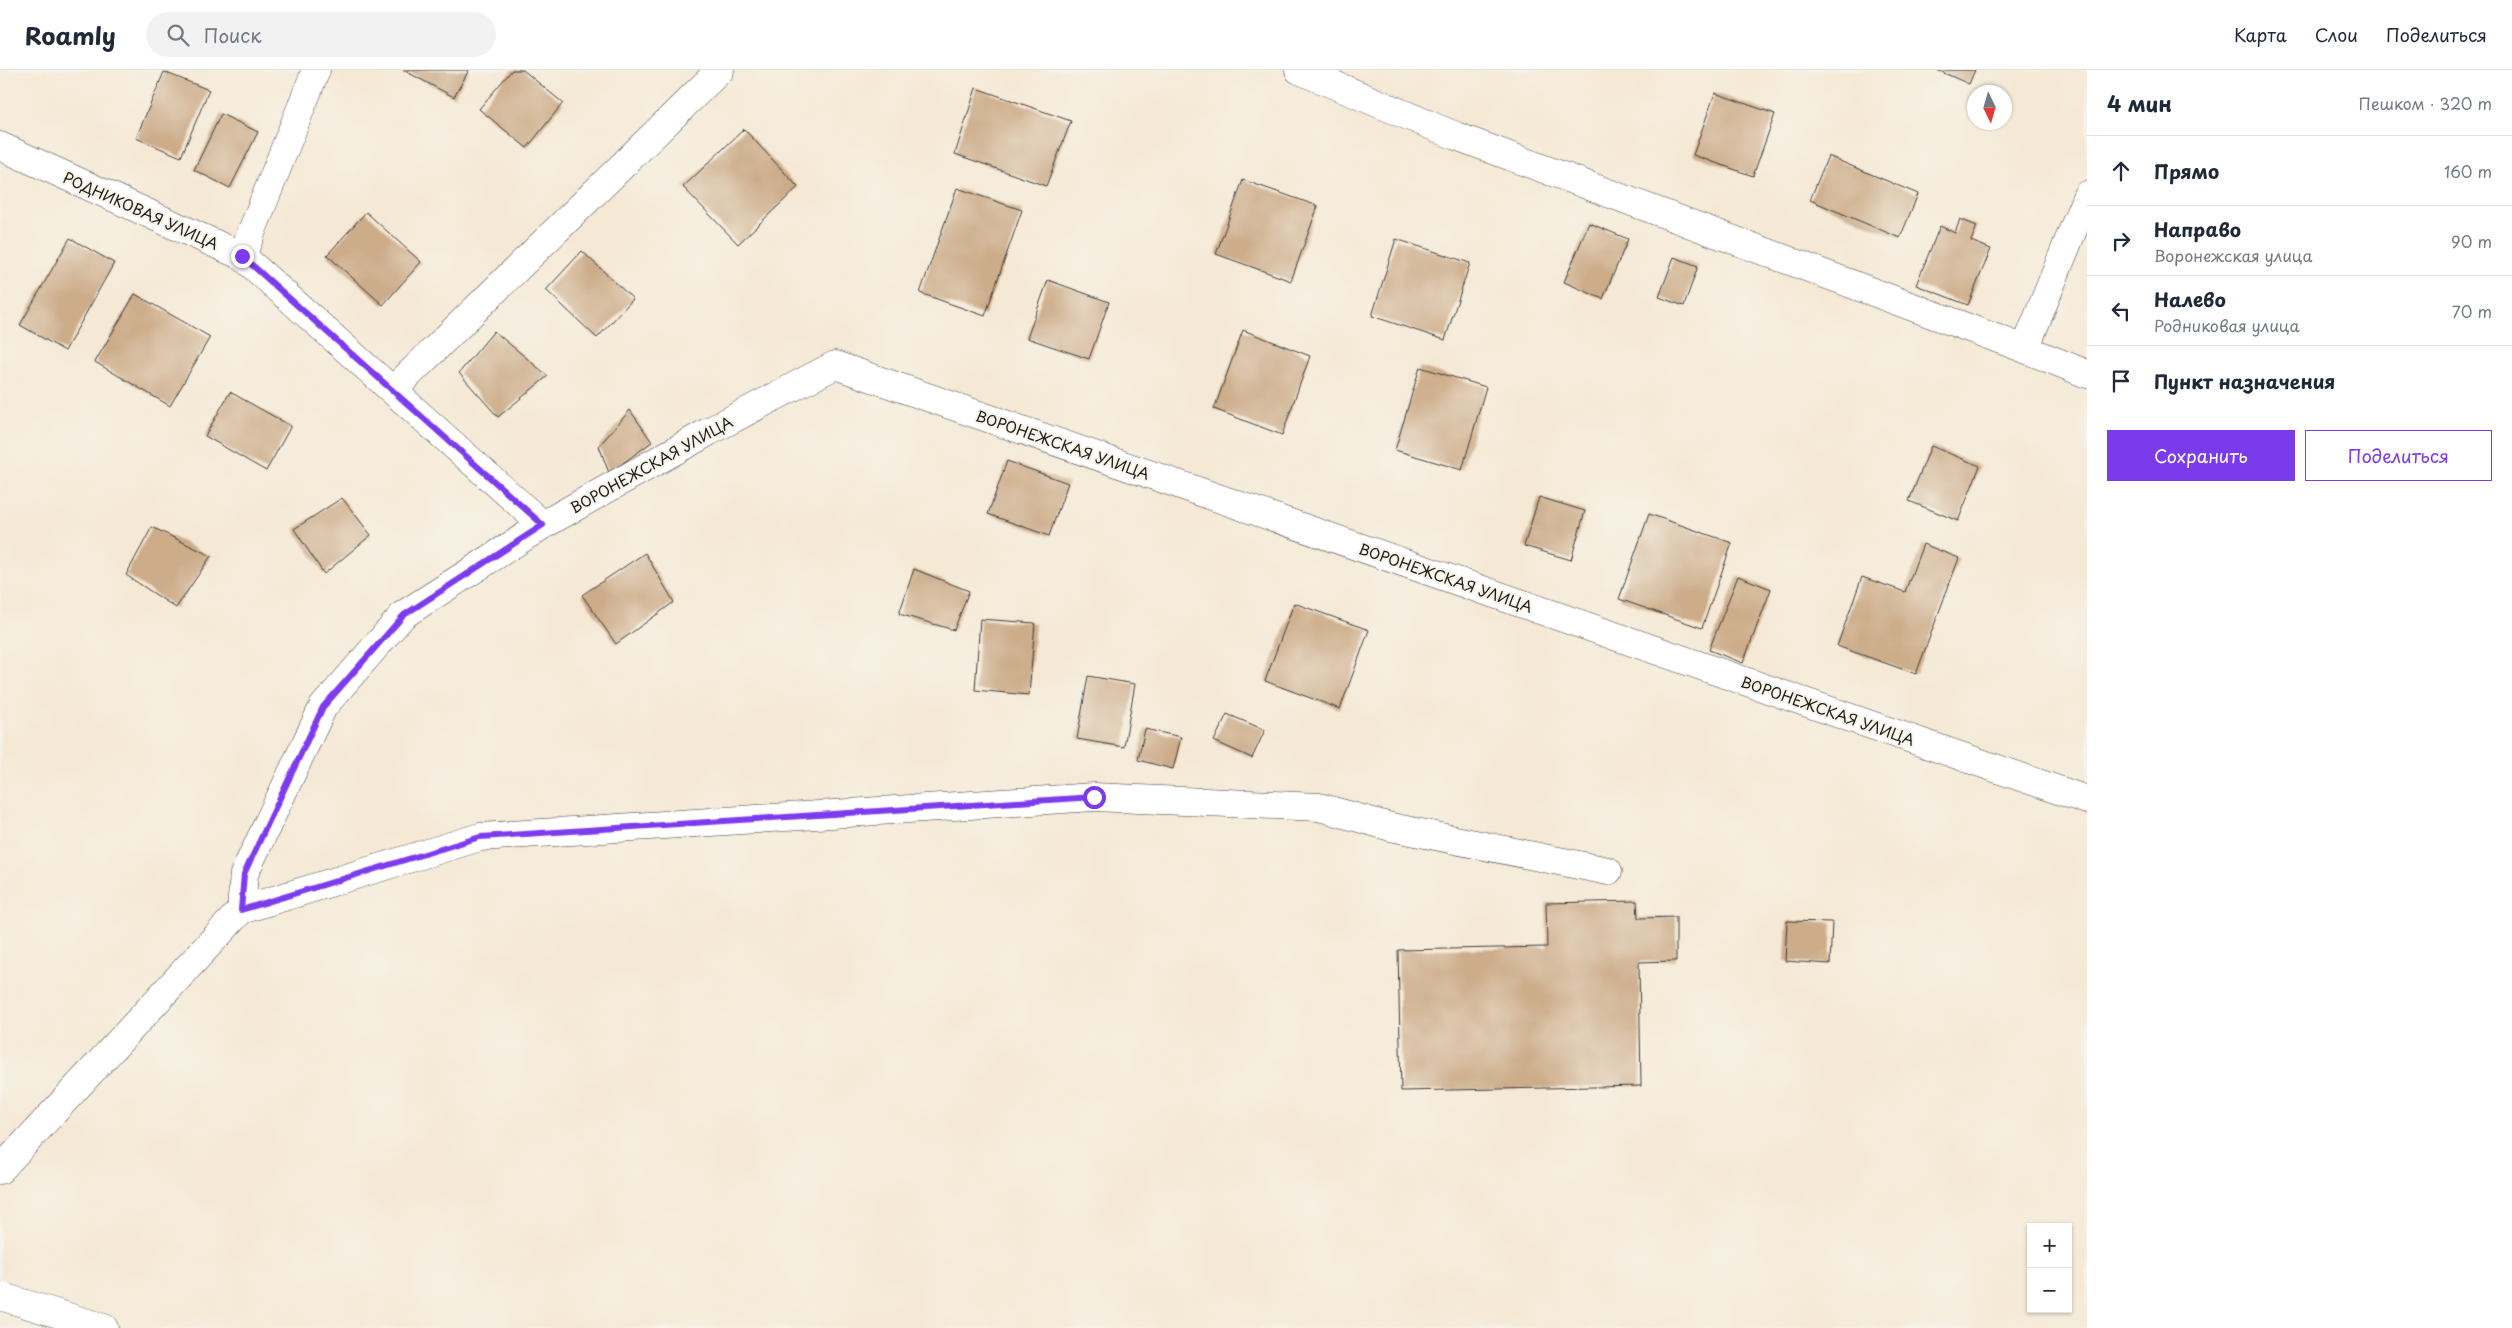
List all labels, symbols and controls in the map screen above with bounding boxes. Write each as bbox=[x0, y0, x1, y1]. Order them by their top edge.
search box bbox=[146, 12, 496, 57]
text: Roamly bbox=[25, 17, 116, 53]
icon: search bbox=[164, 21, 192, 49]
text: Поиск bbox=[204, 21, 261, 49]
text: Карта bbox=[2234, 21, 2287, 48]
text: Слои bbox=[2315, 21, 2358, 48]
text: Поделиться bbox=[2386, 21, 2487, 48]
north arrow bbox=[1967, 85, 2012, 130]
text: 4 мин bbox=[2107, 87, 2172, 119]
text: Пешком · 320 m bbox=[2359, 91, 2492, 115]
icon: ahead bbox=[2107, 157, 2135, 185]
text: Прямо bbox=[2154, 157, 2219, 185]
text: 160 m bbox=[2444, 159, 2492, 183]
street label: РОДНИКОВАЯ УЛИЦА bbox=[59, 165, 223, 255]
text: Направо bbox=[2154, 215, 2241, 243]
icon: right bbox=[2107, 227, 2135, 255]
text: 90 m bbox=[2451, 229, 2492, 253]
text: Воронежская улица bbox=[2154, 243, 2312, 267]
route end bbox=[231, 245, 254, 268]
text: Налево bbox=[2154, 285, 2226, 313]
icon: left bbox=[2107, 297, 2135, 325]
text: 70 m bbox=[2452, 299, 2492, 323]
text: Родниковая улица bbox=[2154, 313, 2299, 337]
icon: arrive bbox=[2107, 367, 2135, 395]
text: Пункт назначения bbox=[2154, 367, 2335, 395]
street label: ВОРОНЕЖСКАЯ УЛИЦА bbox=[973, 403, 1153, 485]
street label: ВОРОНЕЖСКАЯ УЛИЦА bbox=[566, 410, 736, 518]
button: Сохранить bbox=[2107, 430, 2295, 481]
button: Поделиться bbox=[2305, 430, 2492, 481]
street label: ВОРОНЕЖСКАЯ УЛИЦА bbox=[1356, 536, 1536, 618]
street label: ВОРОНЕЖСКАЯ УЛИЦА bbox=[1738, 669, 1918, 751]
route start bbox=[1083, 786, 1106, 809]
map controls bbox=[2027, 1223, 2072, 1313]
button: + bbox=[2027, 1223, 2072, 1268]
button: − bbox=[2027, 1268, 2072, 1313]

